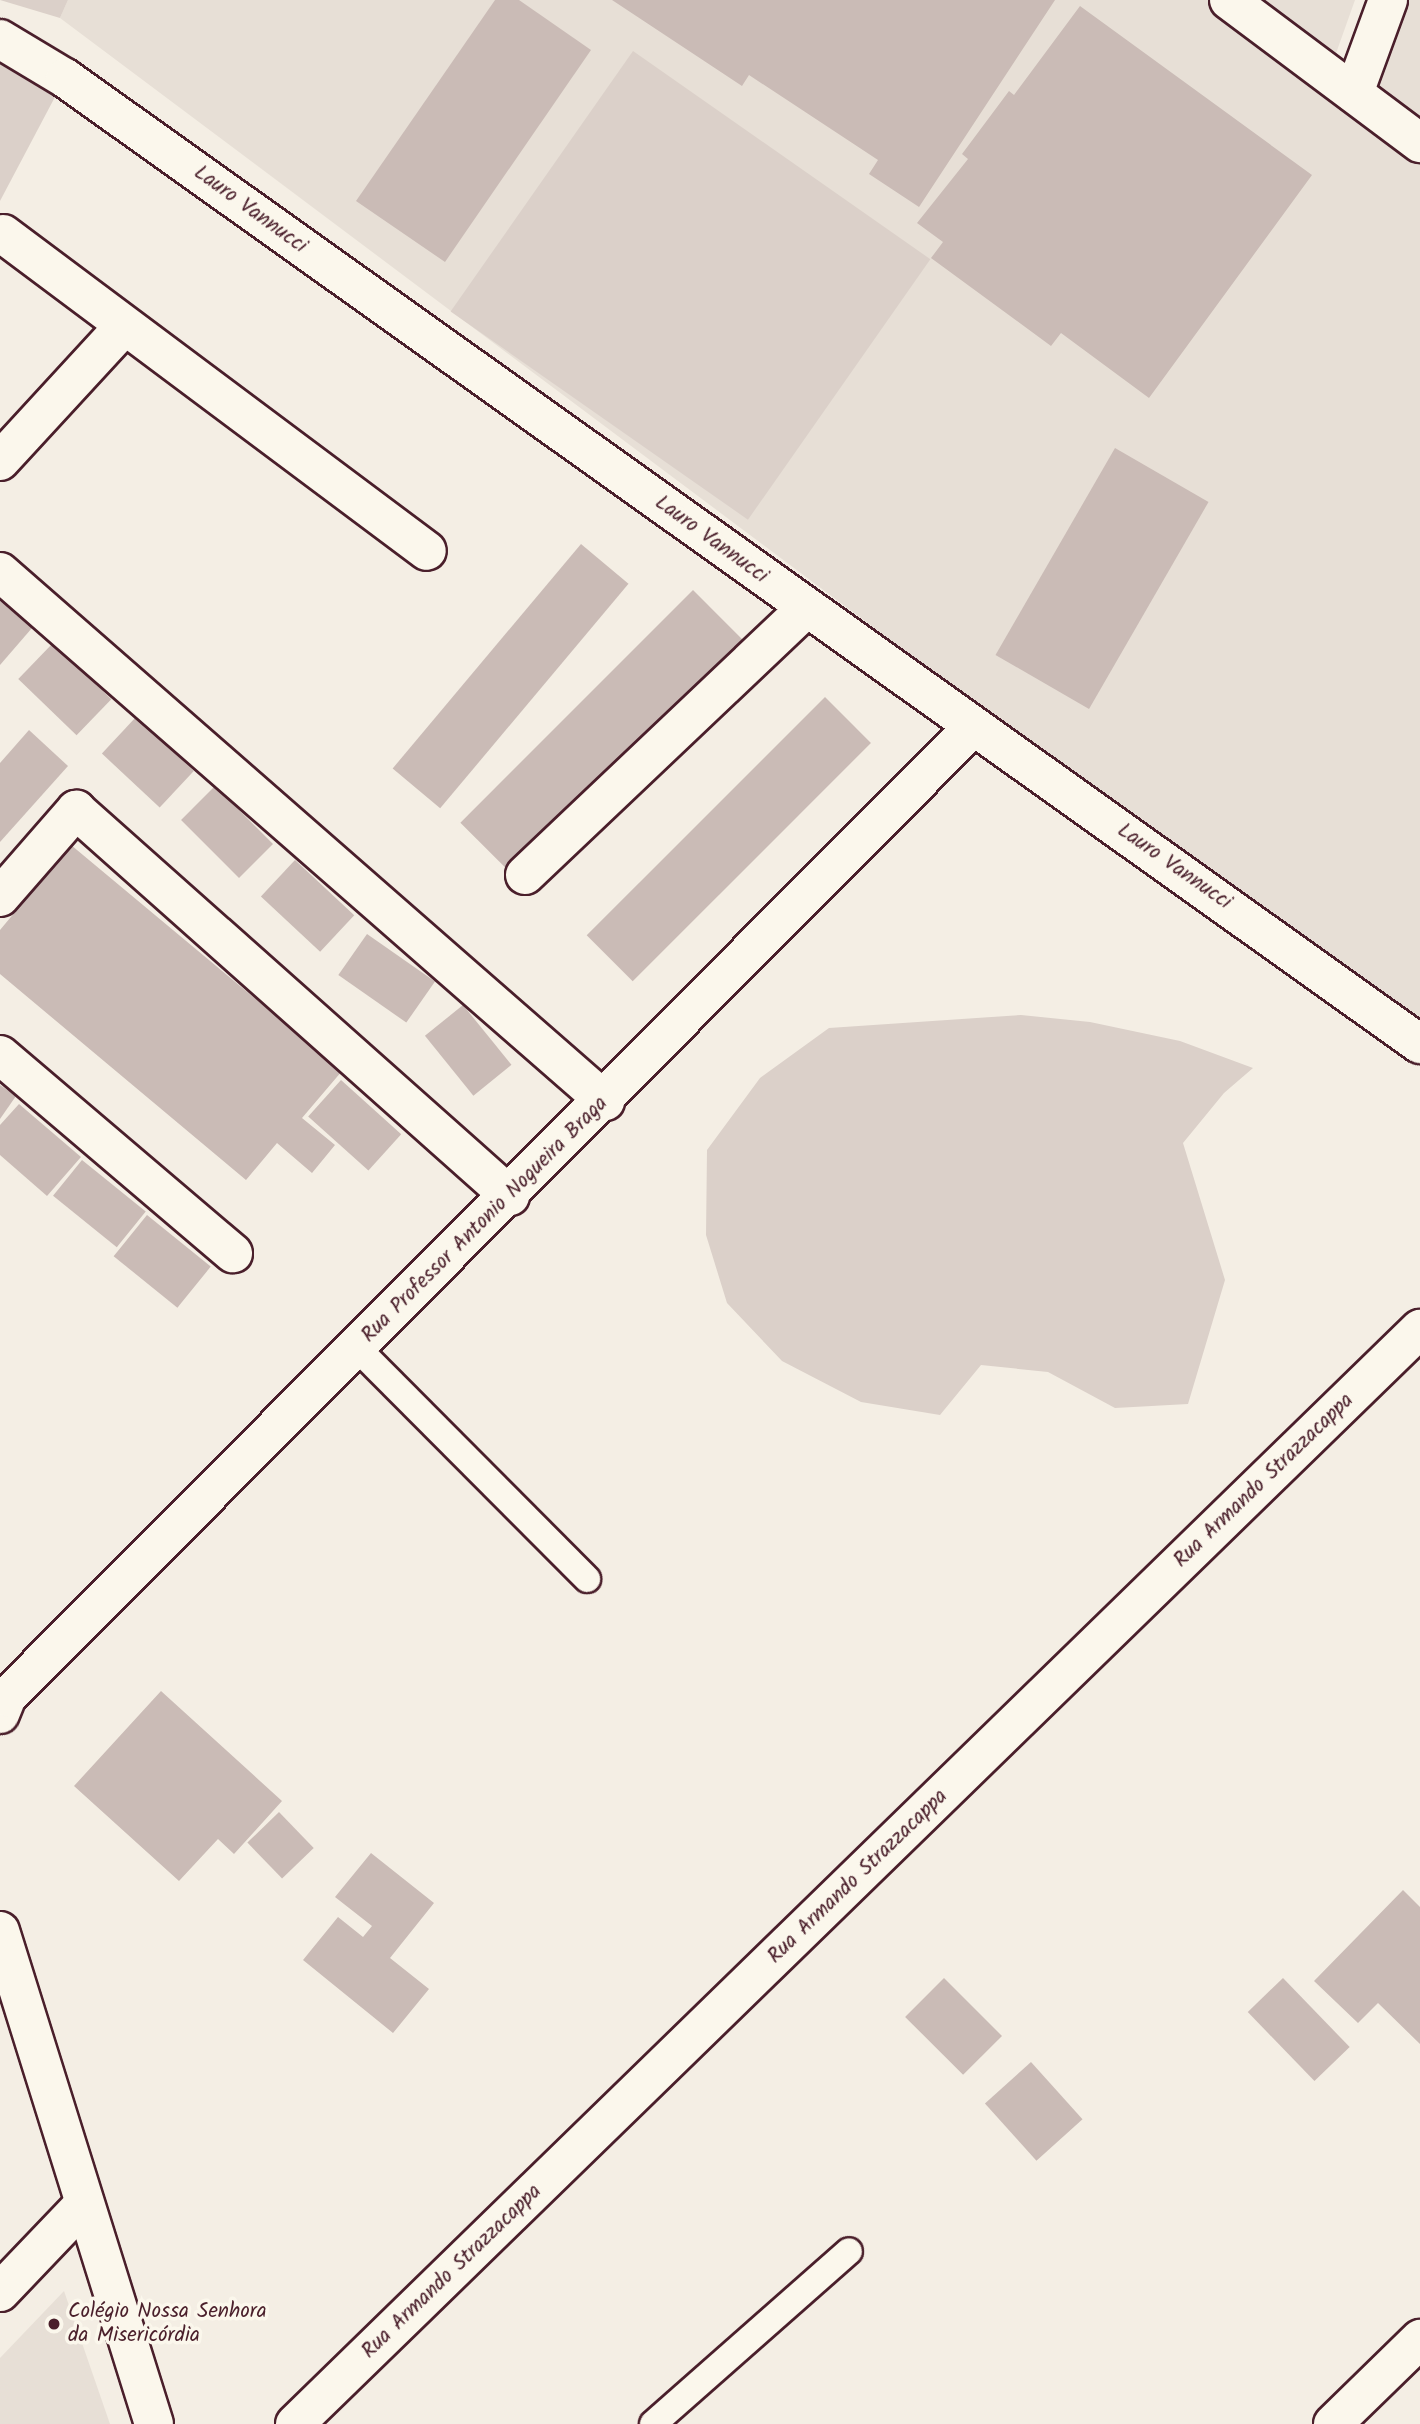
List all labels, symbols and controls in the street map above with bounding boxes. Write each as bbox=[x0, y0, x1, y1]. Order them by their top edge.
street label: Lauro Vannucci bbox=[189, 161, 311, 259]
street label: Lauro Vannucci bbox=[650, 491, 772, 589]
street label: Lauro Vannucci bbox=[1112, 818, 1236, 916]
street label: Rua Professor Antonio Nogueira Braga bbox=[357, 1092, 613, 1348]
street label: Rua Armando Strazzacappa bbox=[1169, 1389, 1359, 1573]
street label: Rua Armando Strazzacappa bbox=[763, 1785, 953, 1969]
street label: Rua Armando Strazzacappa bbox=[357, 2180, 547, 2364]
place label: Colégio Nossa Senhora da Misericórdia bbox=[68, 2299, 267, 2349]
marker: Colégio Nossa Senhora da Misericórdia bbox=[46, 2316, 62, 2332]

